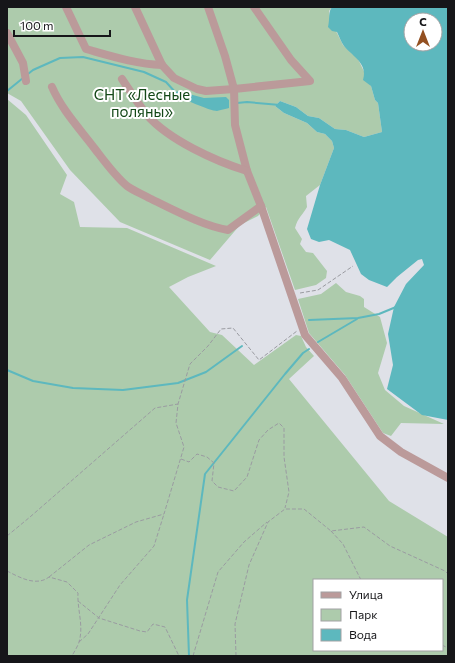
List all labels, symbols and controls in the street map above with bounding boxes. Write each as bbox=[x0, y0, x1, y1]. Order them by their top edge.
scale bar bbox=[14, 12, 110, 38]
north arrow bbox=[403, 12, 443, 52]
text: С bbox=[419, 15, 427, 28]
text: 100 m bbox=[20, 18, 54, 32]
park label: СНТ «Лесные поляны» bbox=[94, 85, 190, 120]
legend bbox=[313, 579, 443, 651]
text: Улица bbox=[349, 587, 383, 601]
text: Парк bbox=[349, 607, 378, 621]
text: Вода bbox=[349, 627, 377, 641]

